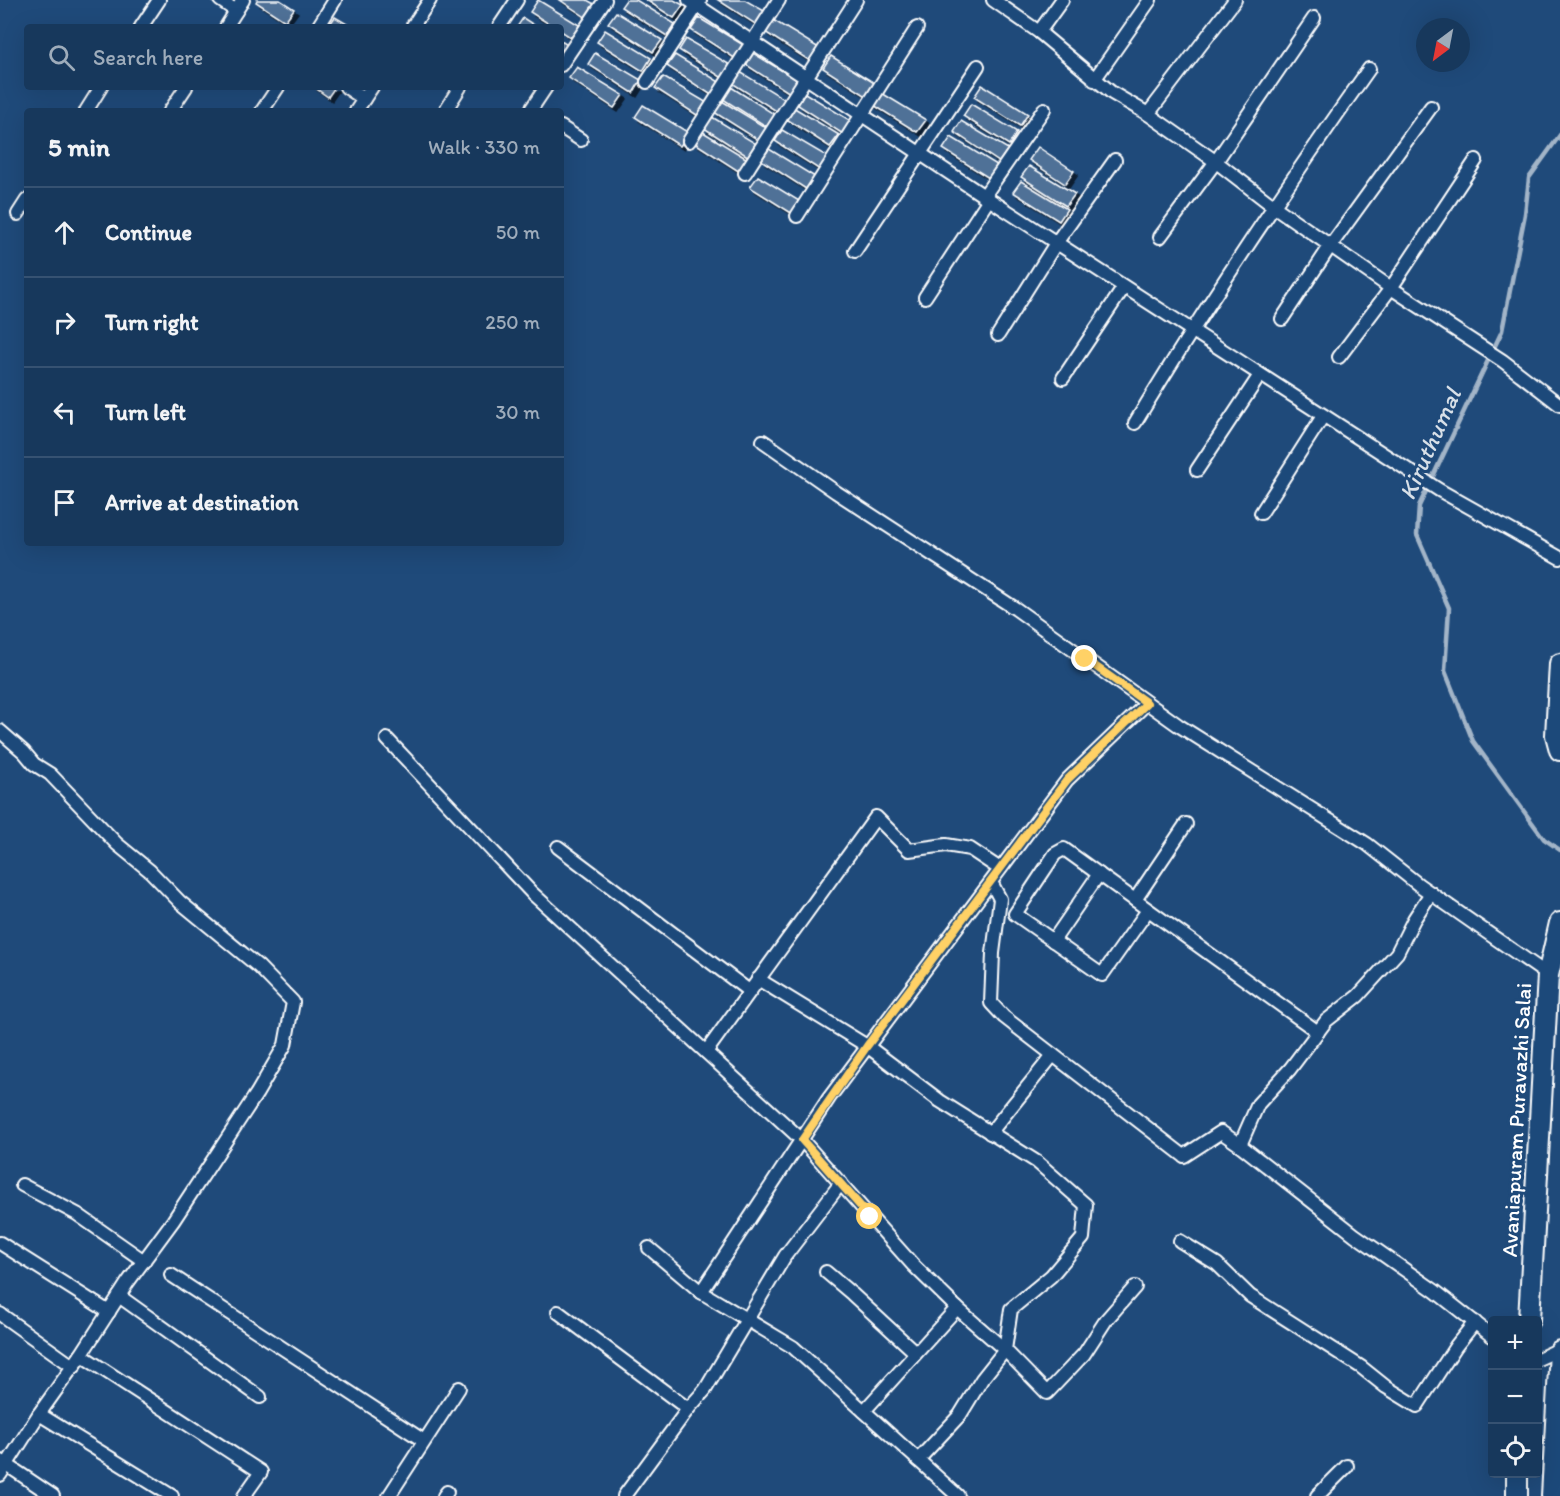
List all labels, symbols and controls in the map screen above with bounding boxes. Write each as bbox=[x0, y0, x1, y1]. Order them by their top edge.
north arrow bbox=[1416, 18, 1470, 72]
search box bbox=[24, 24, 564, 90]
icon: search bbox=[45, 41, 78, 74]
text: Search here bbox=[93, 44, 203, 71]
text: 5 min bbox=[48, 131, 110, 163]
text: Walk · 330 m bbox=[428, 135, 540, 159]
icon: ahead bbox=[48, 216, 81, 249]
text: Continue bbox=[105, 219, 192, 246]
text: 50 m bbox=[496, 220, 540, 244]
icon: right bbox=[48, 306, 81, 339]
text: Turn right bbox=[105, 309, 199, 336]
text: 250 m bbox=[485, 310, 540, 334]
water label: Kiruthumal bbox=[1392, 382, 1468, 504]
icon: left bbox=[48, 396, 81, 429]
text: Turn left bbox=[105, 399, 186, 426]
text: 30 m bbox=[495, 400, 540, 424]
icon: arrive bbox=[48, 486, 81, 519]
text: Arrive at destination bbox=[105, 489, 299, 516]
route end bbox=[1071, 645, 1097, 671]
street label: Avaniapuram Puravazhi Salai bbox=[1496, 982, 1537, 1258]
route start bbox=[856, 1203, 882, 1229]
map controls bbox=[1488, 1316, 1542, 1478]
button: + bbox=[1488, 1316, 1542, 1370]
button: − bbox=[1488, 1370, 1542, 1424]
button: locate bbox=[1488, 1424, 1542, 1478]

